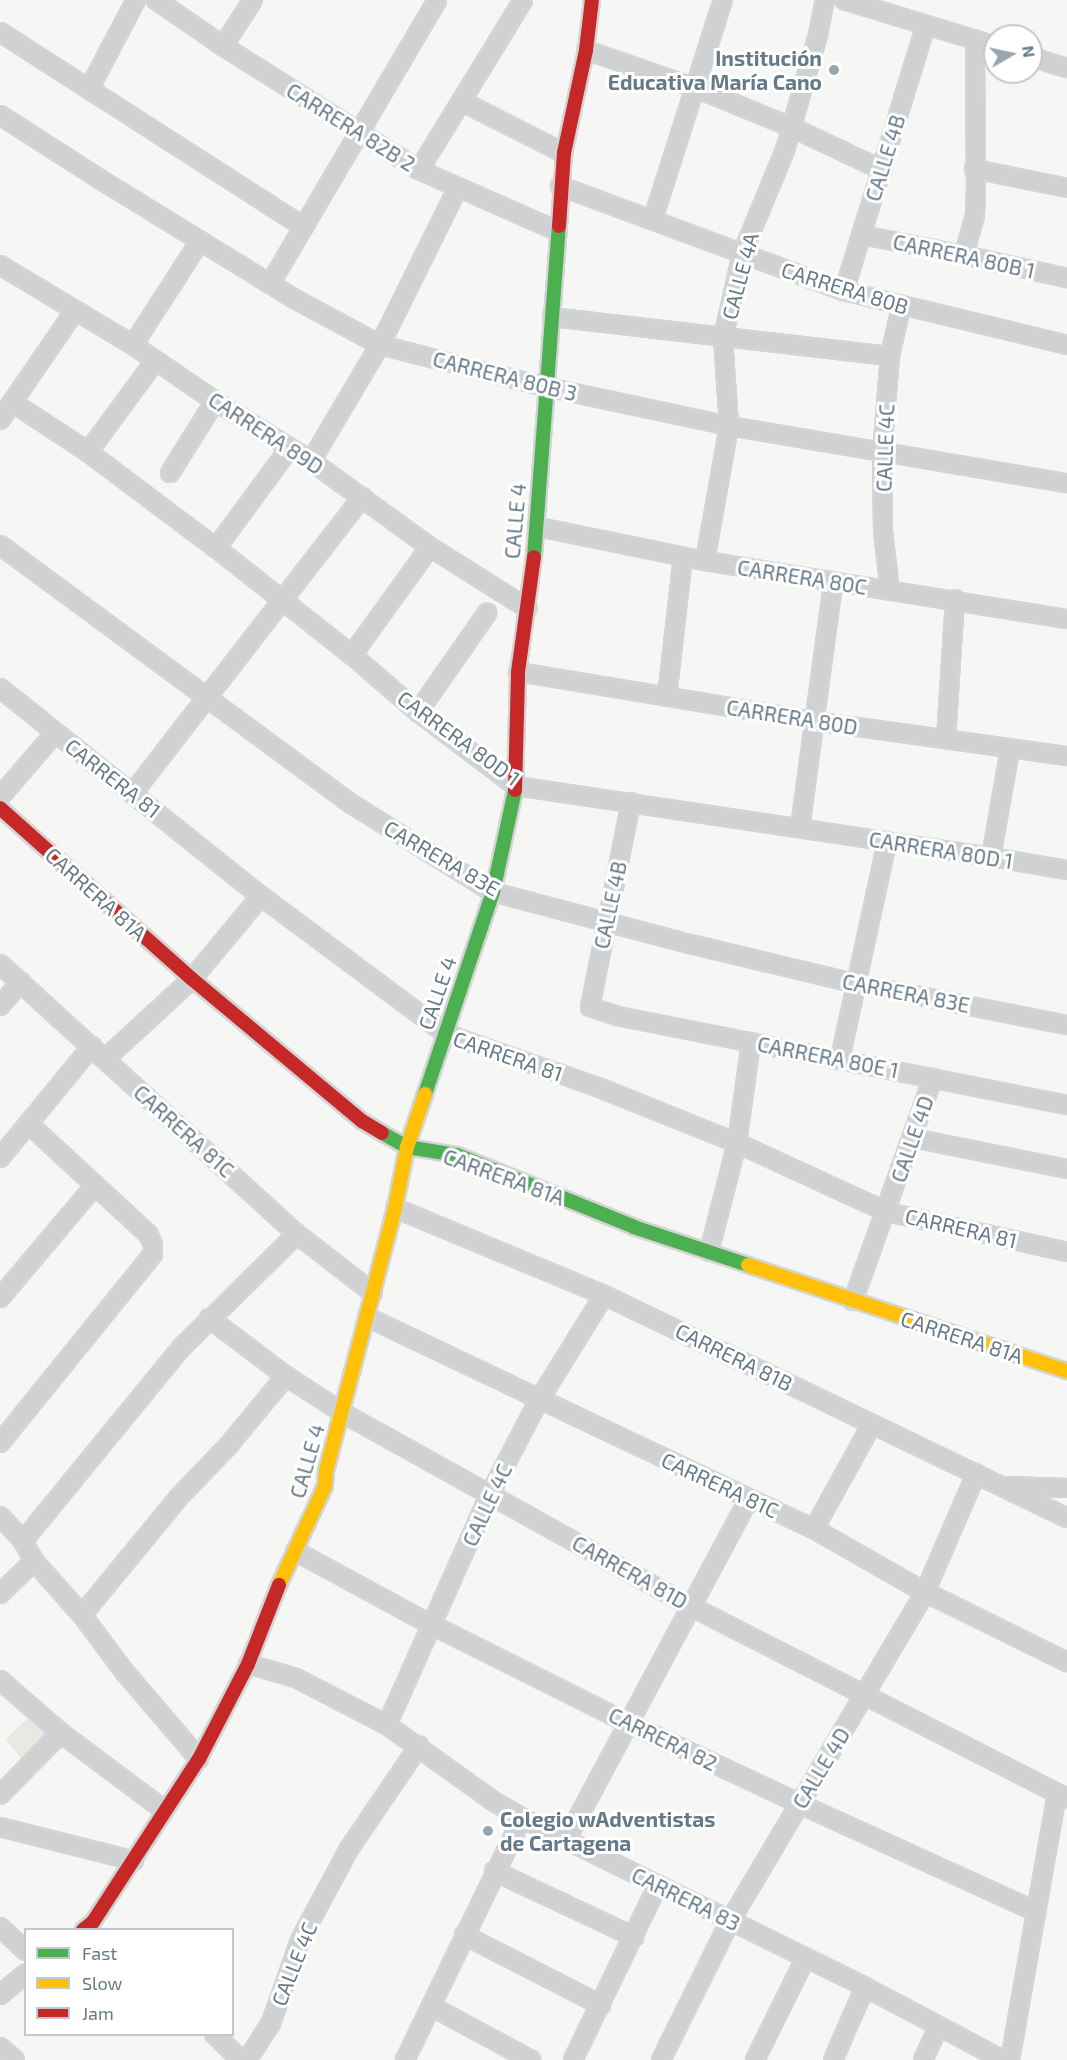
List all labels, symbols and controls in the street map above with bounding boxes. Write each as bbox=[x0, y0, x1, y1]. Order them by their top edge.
north arrow bbox=[983, 24, 1043, 84]
text: N bbox=[1019, 44, 1040, 59]
place label: Institución Educativa María Cano bbox=[608, 45, 822, 95]
marker: Institución Educativa María Cano bbox=[827, 63, 841, 77]
street label: CARRERA 82B 2 bbox=[282, 77, 420, 177]
street label: CALLE 4B bbox=[860, 112, 910, 204]
street label: CARRERA 80B 1 bbox=[890, 229, 1038, 283]
street label: CALLE 4A bbox=[716, 230, 764, 322]
street label: CARRERA 80B bbox=[778, 257, 912, 319]
street label: CARRERA 80B 3 bbox=[430, 346, 580, 406]
street label: CARRERA 89D bbox=[204, 386, 328, 480]
street label: CALLE 4C bbox=[871, 404, 899, 492]
street label: CALLE 4 bbox=[499, 482, 531, 560]
street label: CARRERA 80C bbox=[735, 554, 869, 600]
street label: CARRERA 80D 1 bbox=[393, 685, 525, 791]
street label: CARRERA 80D bbox=[724, 694, 860, 740]
street label: CARRERA 81 bbox=[60, 733, 166, 823]
street label: CARRERA 83E bbox=[380, 815, 504, 901]
street label: CARRERA 80D 1 bbox=[867, 826, 1015, 874]
street label: CARRERA 81A bbox=[40, 842, 152, 946]
street label: CALLE 4B bbox=[588, 859, 632, 951]
street label: CALLE 4 bbox=[413, 953, 461, 1033]
street label: CARRERA 83E bbox=[840, 968, 972, 1018]
street label: CARRERA 81 bbox=[450, 1025, 566, 1087]
street label: CARRERA 80E 1 bbox=[755, 1031, 901, 1083]
street label: CARRERA 81C bbox=[129, 1079, 239, 1183]
street label: CALLE 4D bbox=[885, 1092, 939, 1186]
street label: CARRERA 81A bbox=[440, 1143, 568, 1211]
street label: CARRERA 81 bbox=[902, 1203, 1020, 1253]
street label: CARRERA 81A bbox=[897, 1305, 1027, 1369]
street label: CARRERA 81B bbox=[671, 1318, 797, 1396]
street label: CALLE 4 bbox=[284, 1421, 330, 1501]
street label: CARRERA 81C bbox=[657, 1447, 783, 1523]
street label: CALLE 4C bbox=[457, 1460, 517, 1550]
street label: CARRERA 81D bbox=[568, 1530, 692, 1614]
street label: CARRERA 82 bbox=[604, 1702, 722, 1776]
street label: CALLE 4D bbox=[787, 1723, 855, 1813]
place label: Colegio wAdventistas de Cartagena bbox=[500, 1806, 716, 1856]
marker: Colegio wAdventistas de Cartagena bbox=[481, 1824, 495, 1838]
street label: CARRERA 83 bbox=[627, 1862, 745, 1936]
street label: CALLE 4C bbox=[266, 1919, 322, 2009]
legend bbox=[24, 1928, 234, 2036]
text: Fast bbox=[82, 1942, 117, 1964]
text: Slow bbox=[82, 1972, 122, 1994]
text: Jam bbox=[82, 2002, 114, 2024]

